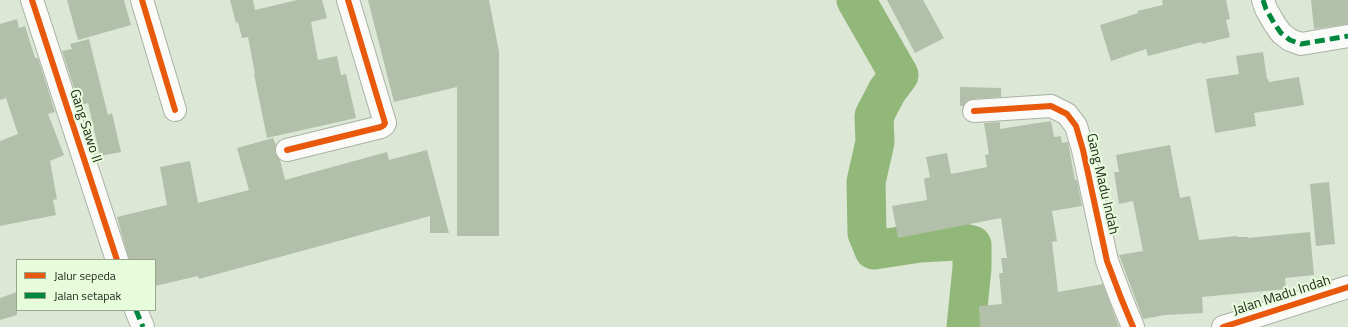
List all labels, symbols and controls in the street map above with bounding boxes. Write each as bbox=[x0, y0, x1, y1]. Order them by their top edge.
street label: Gang Sawo II bbox=[65, 87, 105, 165]
street label: Gang Madu Indah bbox=[1082, 132, 1122, 236]
legend bbox=[16, 259, 156, 311]
text: Jalur sepeda bbox=[54, 266, 116, 285]
street label: Jalan Madu Indah bbox=[1231, 272, 1333, 320]
text: Jalan setapak bbox=[54, 286, 121, 305]

